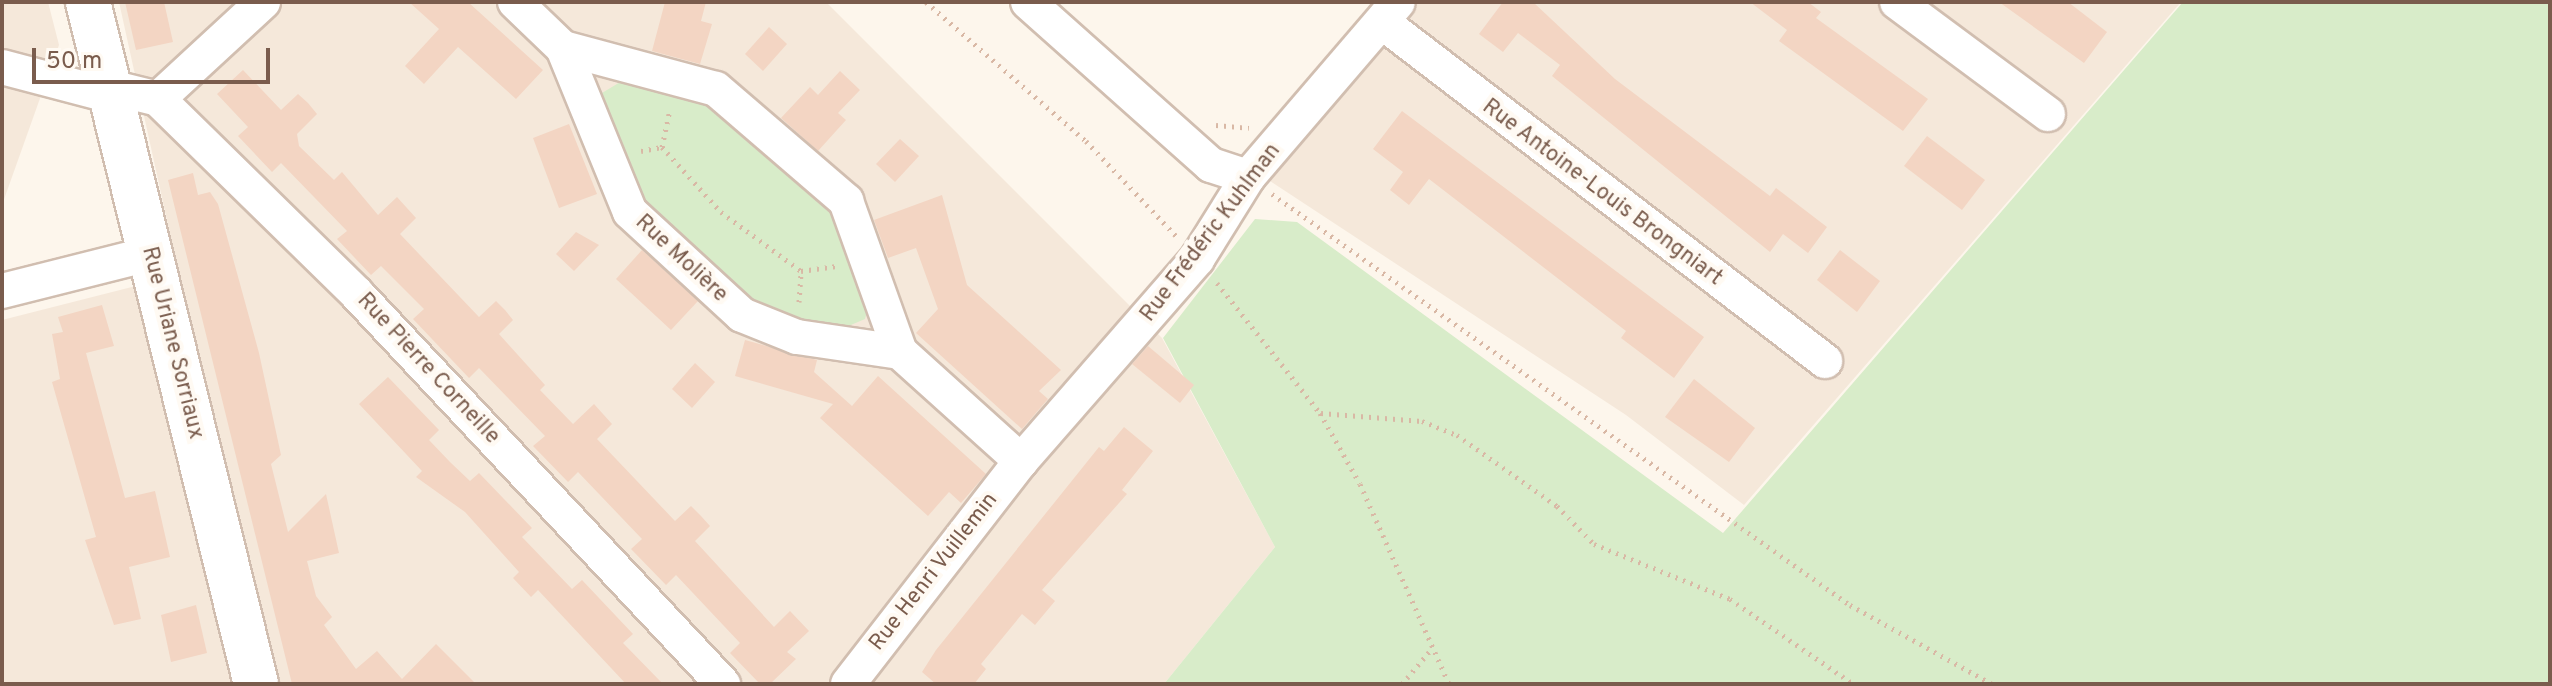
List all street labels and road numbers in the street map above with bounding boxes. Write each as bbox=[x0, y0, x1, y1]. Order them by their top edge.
street label: Rue Antoine-Louis Brongniart bbox=[1476, 94, 1728, 292]
street label: Rue Frédéric Kuhlman bbox=[1135, 139, 1287, 327]
street label: Rue Molière bbox=[629, 210, 733, 308]
street label: Rue Uriane Sorriaux bbox=[135, 244, 209, 442]
street label: Rue Pierre Corneille bbox=[351, 288, 505, 450]
street label: Rue Henri Vuillemin bbox=[864, 487, 1004, 657]

